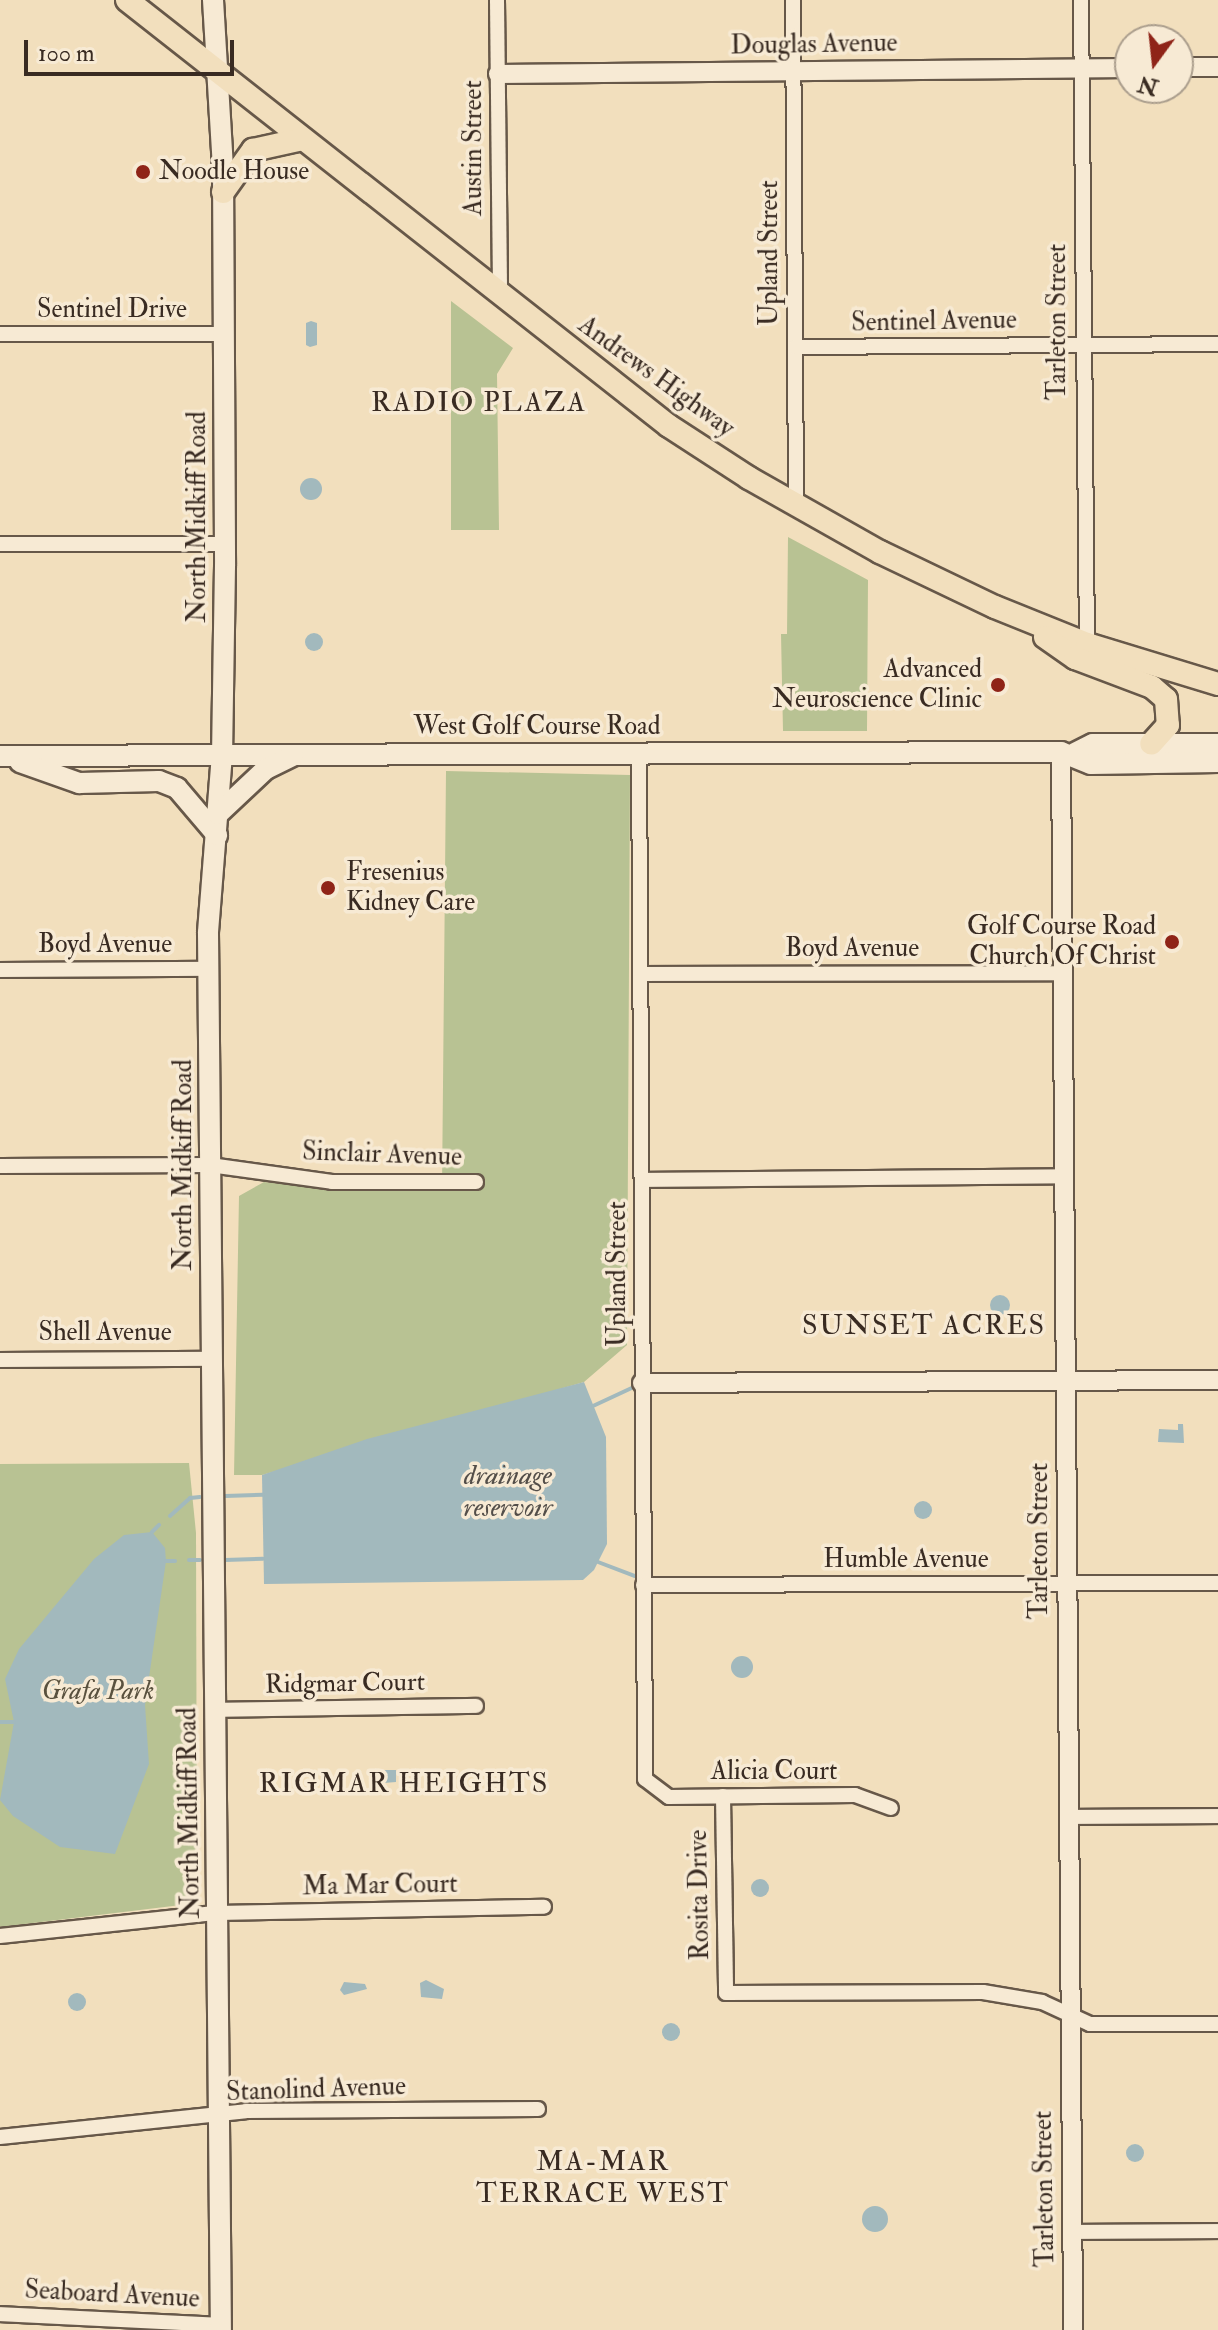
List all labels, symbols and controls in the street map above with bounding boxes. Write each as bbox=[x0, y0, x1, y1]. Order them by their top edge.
scale bar bbox=[28, 24, 238, 74]
north arrow bbox=[1114, 24, 1194, 104]
street label: Douglas Avenue bbox=[730, 28, 898, 62]
text: 100 m bbox=[38, 38, 95, 69]
text: N bbox=[1135, 69, 1161, 101]
street label: Austin Street bbox=[458, 80, 490, 216]
place label: Noodle House bbox=[159, 156, 309, 188]
marker: Noodle House bbox=[134, 163, 152, 181]
street label: Upland Street bbox=[754, 180, 786, 326]
street label: Tarleton Street bbox=[1042, 244, 1074, 400]
street label: Sentinel Drive bbox=[37, 294, 187, 326]
street label: Sentinel Avenue bbox=[851, 305, 1017, 339]
street label: Andrews Highway bbox=[572, 310, 740, 444]
district label: RADIO PLAZA bbox=[371, 386, 587, 420]
street label: North Midkiff Road bbox=[182, 411, 214, 623]
place label: Advanced Neuroscience Clinic bbox=[772, 654, 982, 716]
marker: Advanced Neuroscience Clinic bbox=[989, 676, 1007, 694]
street label: West Golf Course Road bbox=[414, 711, 660, 743]
place label: Fresenius Kidney Care bbox=[346, 857, 475, 918]
marker: Fresenius Kidney Care bbox=[317, 877, 339, 899]
place label: Golf Course Road Church Of Christ bbox=[967, 911, 1156, 972]
street label: Boyd Avenue bbox=[38, 929, 172, 961]
street label: Boyd Avenue bbox=[785, 933, 919, 965]
marker: Golf Course Road Church Of Christ bbox=[1163, 933, 1181, 951]
street label: North Midkiff Road bbox=[168, 1059, 200, 1271]
street label: Sinclair Avenue bbox=[302, 1137, 462, 1173]
street label: Upland Street bbox=[602, 1201, 634, 1347]
district label: SUNSET ACRES bbox=[802, 1309, 1046, 1343]
street label: Shell Avenue bbox=[38, 1317, 172, 1349]
water label: drainage reservoir bbox=[464, 1459, 552, 1525]
street label: Tarleton Street bbox=[1024, 1463, 1056, 1619]
street label: Humble Avenue bbox=[823, 1544, 989, 1576]
street label: Ridgmar Court bbox=[265, 1667, 425, 1701]
park label: Grafa Park bbox=[42, 1676, 154, 1708]
street label: North Midkiff Road bbox=[173, 1707, 207, 1919]
street label: Alicia Court bbox=[711, 1756, 837, 1788]
district label: RIGMAR HEIGHTS bbox=[259, 1767, 549, 1801]
street label: Rosita Drive bbox=[683, 1829, 717, 1961]
street label: Ma Mar Court bbox=[302, 1869, 458, 1903]
street label: Stanolind Avenue bbox=[226, 2071, 406, 2109]
street label: Tarleton Street bbox=[1028, 2110, 1062, 2268]
district label: MA-MAR TERRACE WEST bbox=[476, 2145, 730, 2211]
street label: Seaboard Avenue bbox=[24, 2275, 200, 2315]

